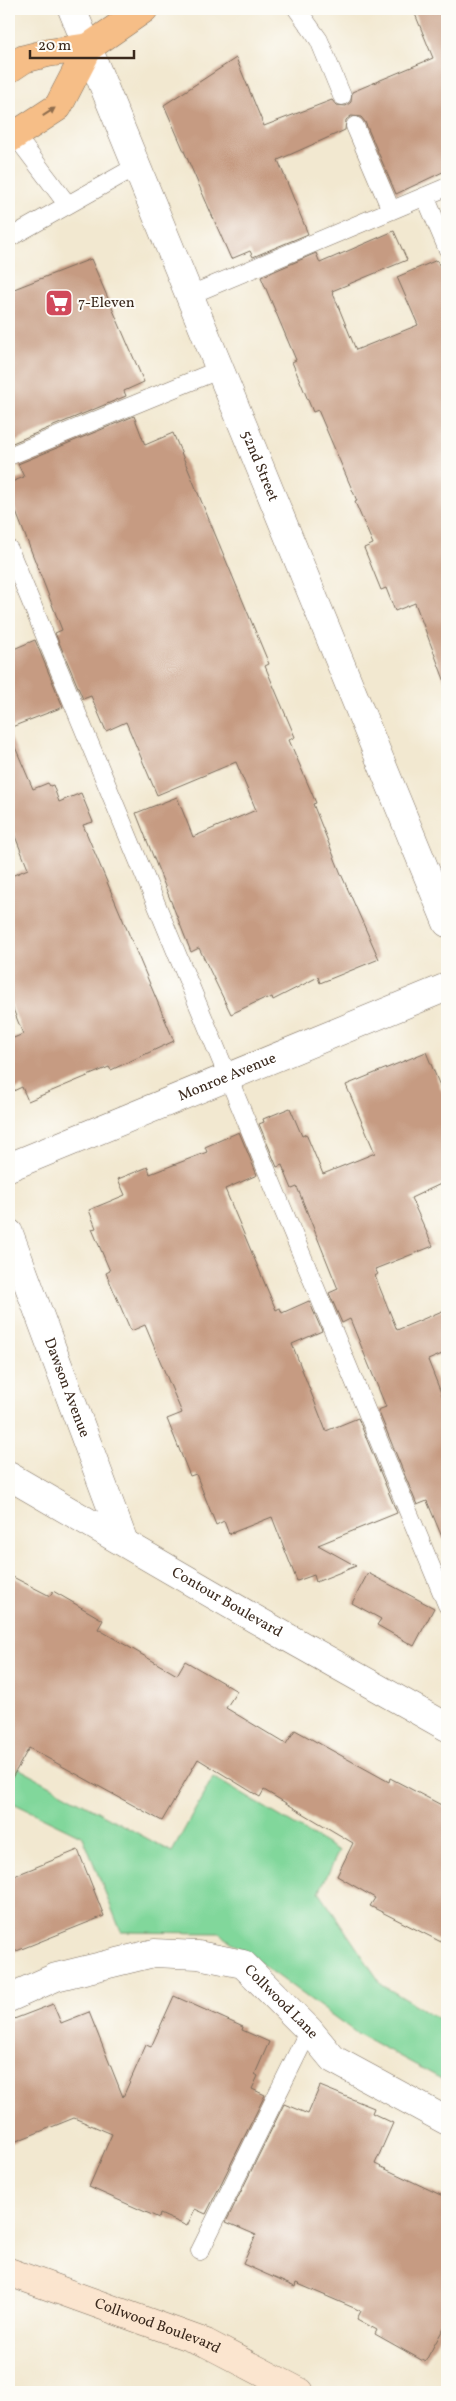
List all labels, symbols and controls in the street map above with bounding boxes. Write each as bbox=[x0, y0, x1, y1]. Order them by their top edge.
scale bar bbox=[30, 28, 134, 60]
text: 20 m bbox=[38, 36, 71, 57]
one-way arrow bbox=[43, 107, 56, 117]
supermarket icon: 7-Eleven bbox=[44, 288, 74, 318]
place label: 7-Eleven bbox=[78, 293, 135, 314]
street label: 52nd Street bbox=[236, 427, 283, 505]
street label: Monroe Avenue bbox=[175, 1048, 279, 1107]
street label: Dawson Avenue bbox=[38, 1335, 95, 1441]
street label: Contour Boulevard bbox=[168, 1562, 286, 1643]
street label: Collwood Lane bbox=[239, 1960, 323, 2044]
street label: Collwood Boulevard bbox=[92, 2293, 224, 2359]

